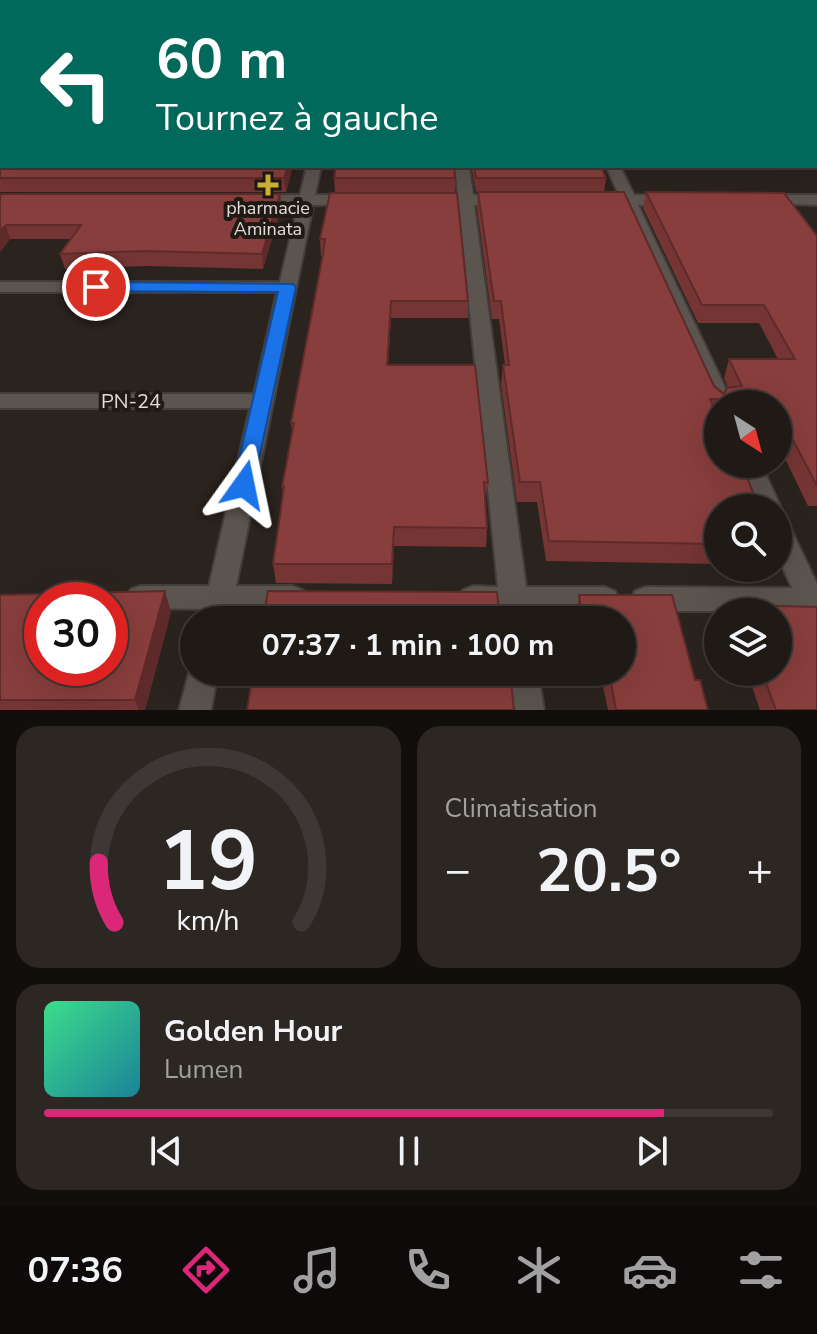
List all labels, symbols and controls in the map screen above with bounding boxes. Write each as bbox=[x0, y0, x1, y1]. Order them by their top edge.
text: 60 m bbox=[156, 21, 287, 98]
icon: left bbox=[24, 32, 128, 136]
text: Tournez à gauche bbox=[156, 94, 438, 143]
marker: pharmacie Aminata bbox=[259, 176, 277, 194]
place label: pharmacie Aminata bbox=[226, 196, 310, 241]
pin bbox=[62, 253, 130, 321]
icon: arrive bbox=[74, 265, 118, 309]
street label: PN-24 bbox=[101, 388, 161, 415]
north arrow bbox=[704, 390, 792, 478]
map controls bbox=[704, 390, 792, 686]
position arrow bbox=[202, 443, 286, 527]
button: search bbox=[704, 494, 792, 582]
speed limit sign: 30 bbox=[24, 582, 128, 686]
button: layers bbox=[704, 598, 792, 686]
text: 07:37 · 1 min · 100 m bbox=[262, 625, 554, 666]
text: Climatisation bbox=[445, 791, 598, 826]
text: 19 bbox=[158, 805, 258, 918]
text: 20.5° bbox=[536, 830, 682, 912]
text: − bbox=[445, 841, 471, 901]
text: + bbox=[747, 841, 773, 901]
text: km/h bbox=[177, 901, 240, 940]
text: Golden Hour bbox=[164, 1011, 342, 1052]
text: Lumen bbox=[164, 1052, 243, 1087]
icon: previous bbox=[144, 1129, 188, 1173]
icon: pause bbox=[387, 1129, 431, 1173]
icon: next bbox=[630, 1129, 674, 1173]
icon: directions bbox=[178, 1242, 234, 1298]
icon: music bbox=[289, 1242, 345, 1298]
icon: phone bbox=[400, 1242, 456, 1298]
icon: climate bbox=[511, 1242, 567, 1298]
icon: car bbox=[622, 1242, 678, 1298]
icon: filters bbox=[733, 1242, 789, 1298]
text: 07:36 bbox=[28, 1246, 123, 1295]

